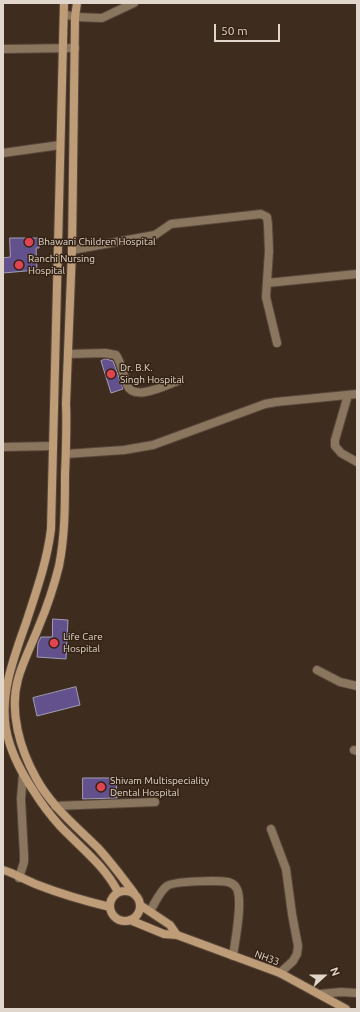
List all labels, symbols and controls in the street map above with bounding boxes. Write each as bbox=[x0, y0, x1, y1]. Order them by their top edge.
scale bar bbox=[216, 16, 282, 42]
text: 50 m bbox=[221, 24, 248, 37]
marker: Bhawani Children Hospital bbox=[23, 236, 35, 248]
place label: Bhawani Children Hospital bbox=[38, 236, 156, 248]
place label: Ranchi Nursing Hospital bbox=[28, 253, 95, 276]
marker: Ranchi Nursing Hospital bbox=[13, 259, 25, 271]
place label: Dr. B.K. Singh Hospital bbox=[120, 362, 184, 386]
marker: Dr. B.K. Singh Hospital bbox=[105, 368, 117, 380]
place label: Life Care Hospital bbox=[63, 631, 103, 654]
marker: Life Care Hospital bbox=[48, 637, 60, 649]
place label: Shivam Multispeciality Dental Hospital bbox=[110, 775, 209, 798]
marker: Shivam Multispeciality Dental Hospital bbox=[95, 781, 107, 793]
street label: NH33 bbox=[253, 948, 281, 968]
north arrow bbox=[304, 956, 344, 996]
text: N bbox=[328, 966, 342, 978]

